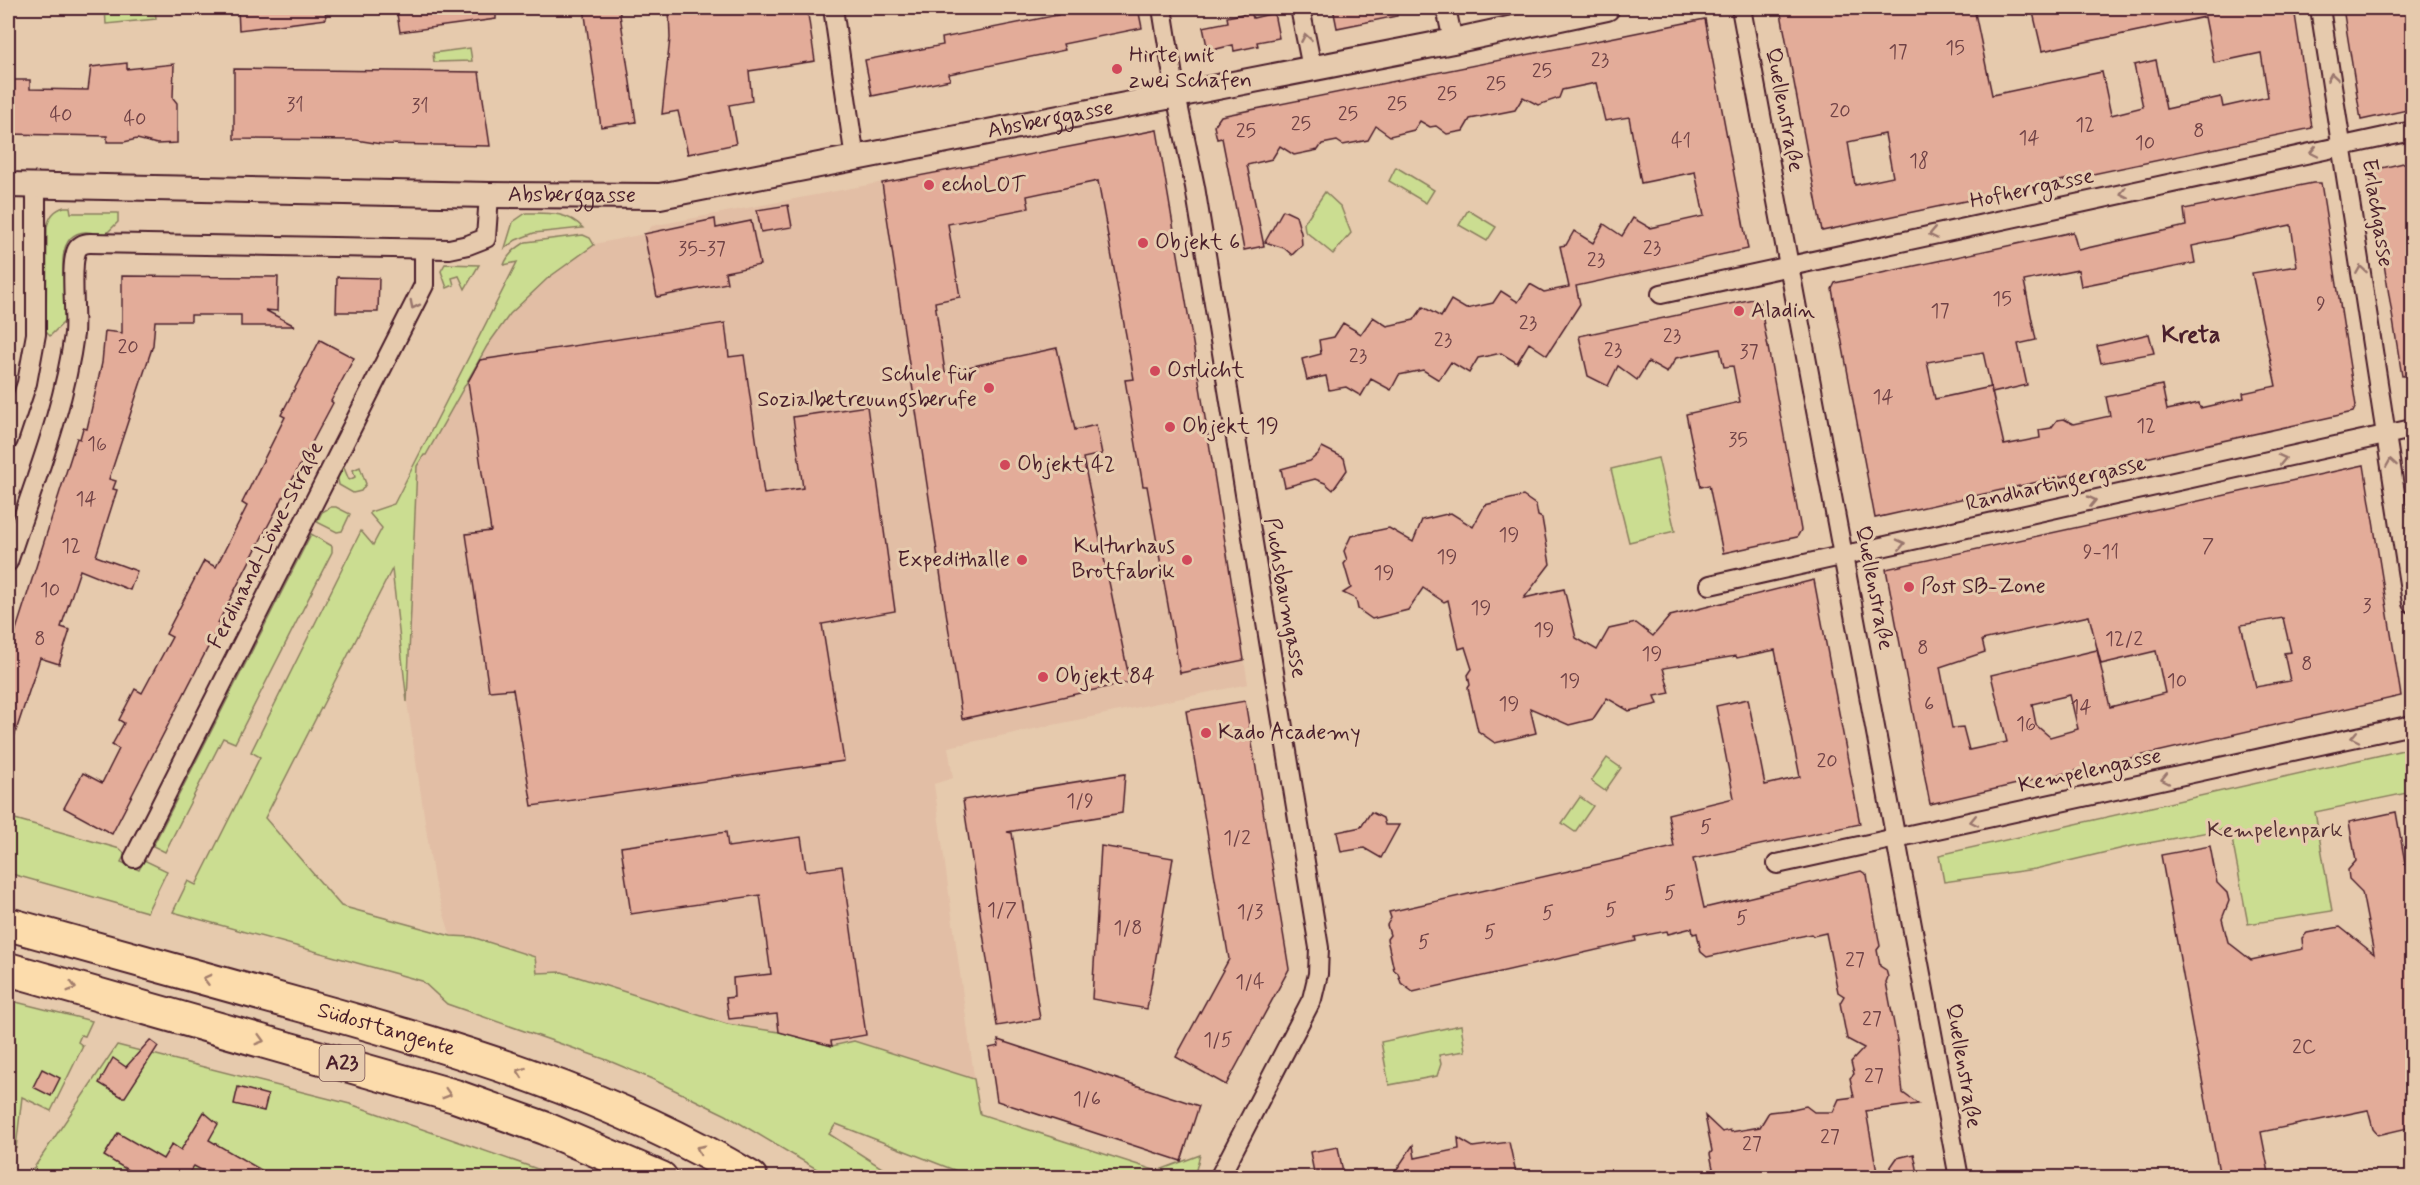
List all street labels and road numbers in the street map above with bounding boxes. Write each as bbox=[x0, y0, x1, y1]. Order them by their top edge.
street label: Quellenstraße bbox=[1758, 45, 1810, 175]
street label: Absberggasse bbox=[985, 94, 1116, 146]
street label: Erlachgasse bbox=[2354, 157, 2399, 269]
street label: Hofherrgasse bbox=[1967, 162, 2097, 219]
street label: Absberggasse bbox=[508, 181, 636, 213]
street label: Ferdinand-Löwe-Straße bbox=[202, 436, 331, 653]
street label: Randhartingergasse bbox=[1963, 450, 2150, 521]
street label: Puchsbaumgasse bbox=[1256, 516, 1313, 681]
street label: Quellenstraße bbox=[1848, 523, 1900, 653]
street label: Kempelengasse bbox=[2016, 742, 2165, 803]
street label: Südosttangente bbox=[314, 996, 459, 1064]
street label: Quellenstraße bbox=[1938, 1002, 1988, 1131]
road number: A23 bbox=[320, 1045, 364, 1081]

